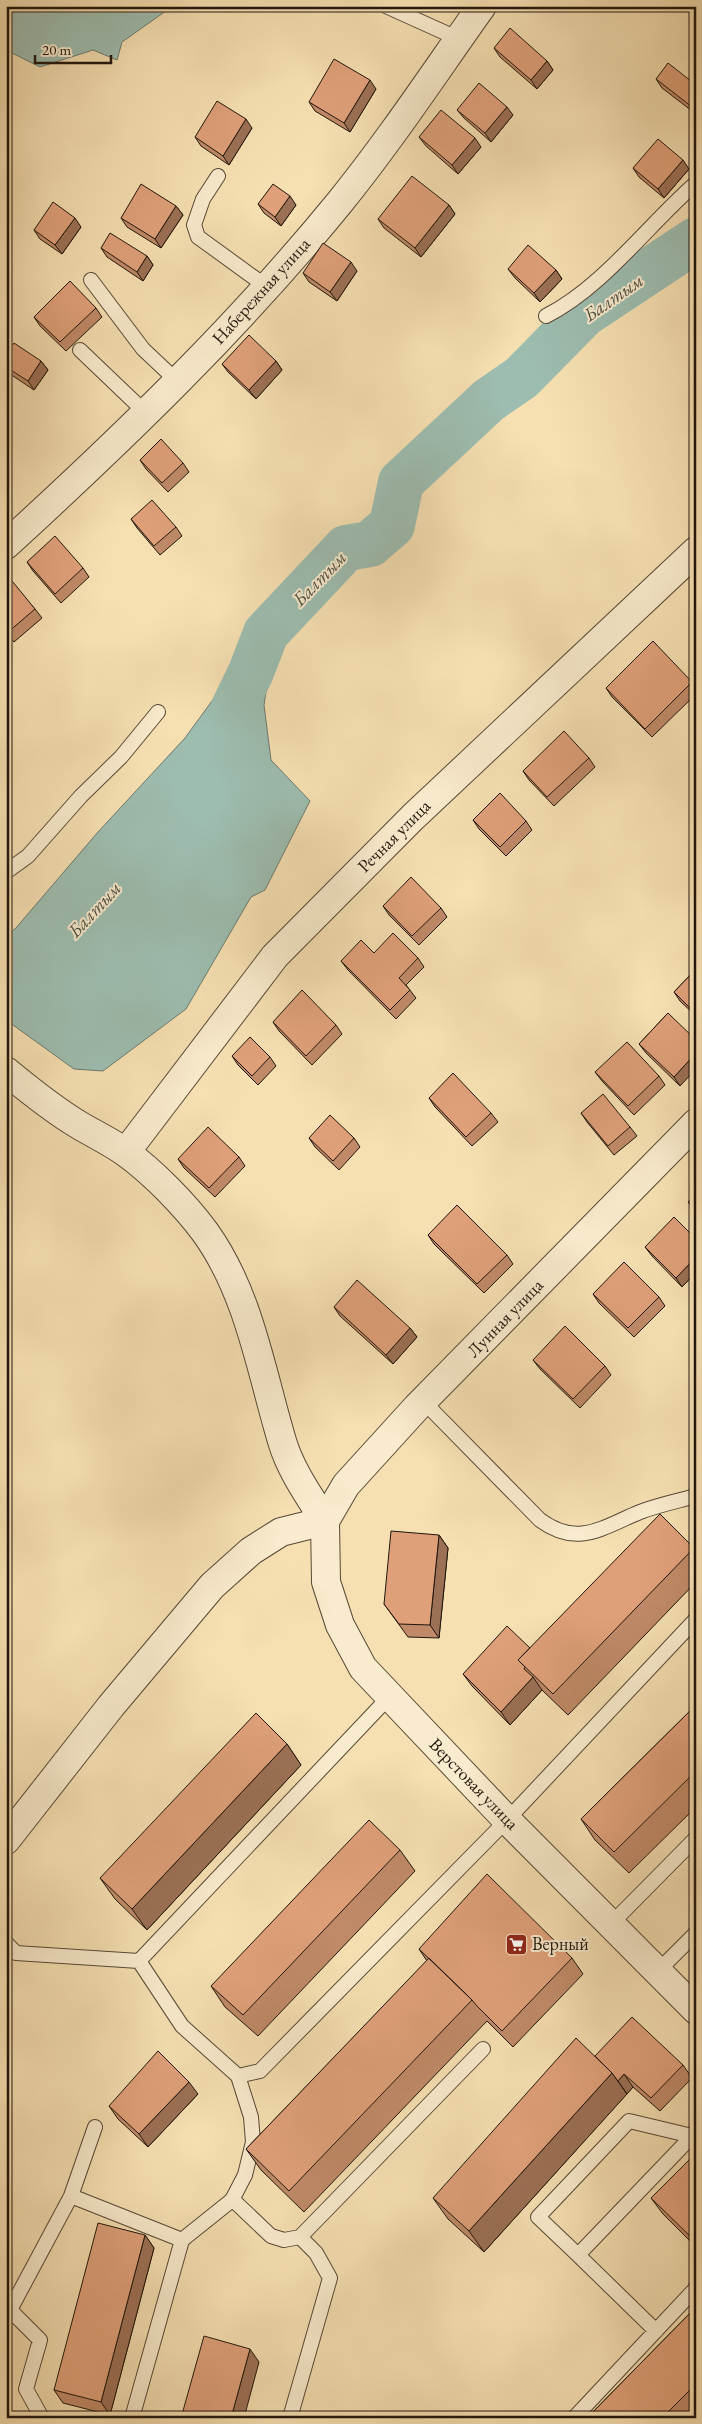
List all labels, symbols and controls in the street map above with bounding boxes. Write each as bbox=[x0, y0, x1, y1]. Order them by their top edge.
scale bar bbox=[35, 32, 111, 64]
text: 20 m bbox=[42, 40, 71, 59]
street label: Набережная улица bbox=[207, 232, 315, 349]
water label: Балтым bbox=[577, 268, 648, 328]
water label: Балтым bbox=[286, 545, 352, 612]
street label: Речная улица bbox=[352, 794, 436, 877]
water label: Балтым bbox=[61, 876, 127, 943]
street label: Лунная улица bbox=[462, 1273, 548, 1362]
street label: Верстовая улица bbox=[425, 1733, 525, 1835]
supermarket icon: Верный bbox=[504, 1932, 528, 1956]
place label: Верный bbox=[532, 1932, 589, 1955]

